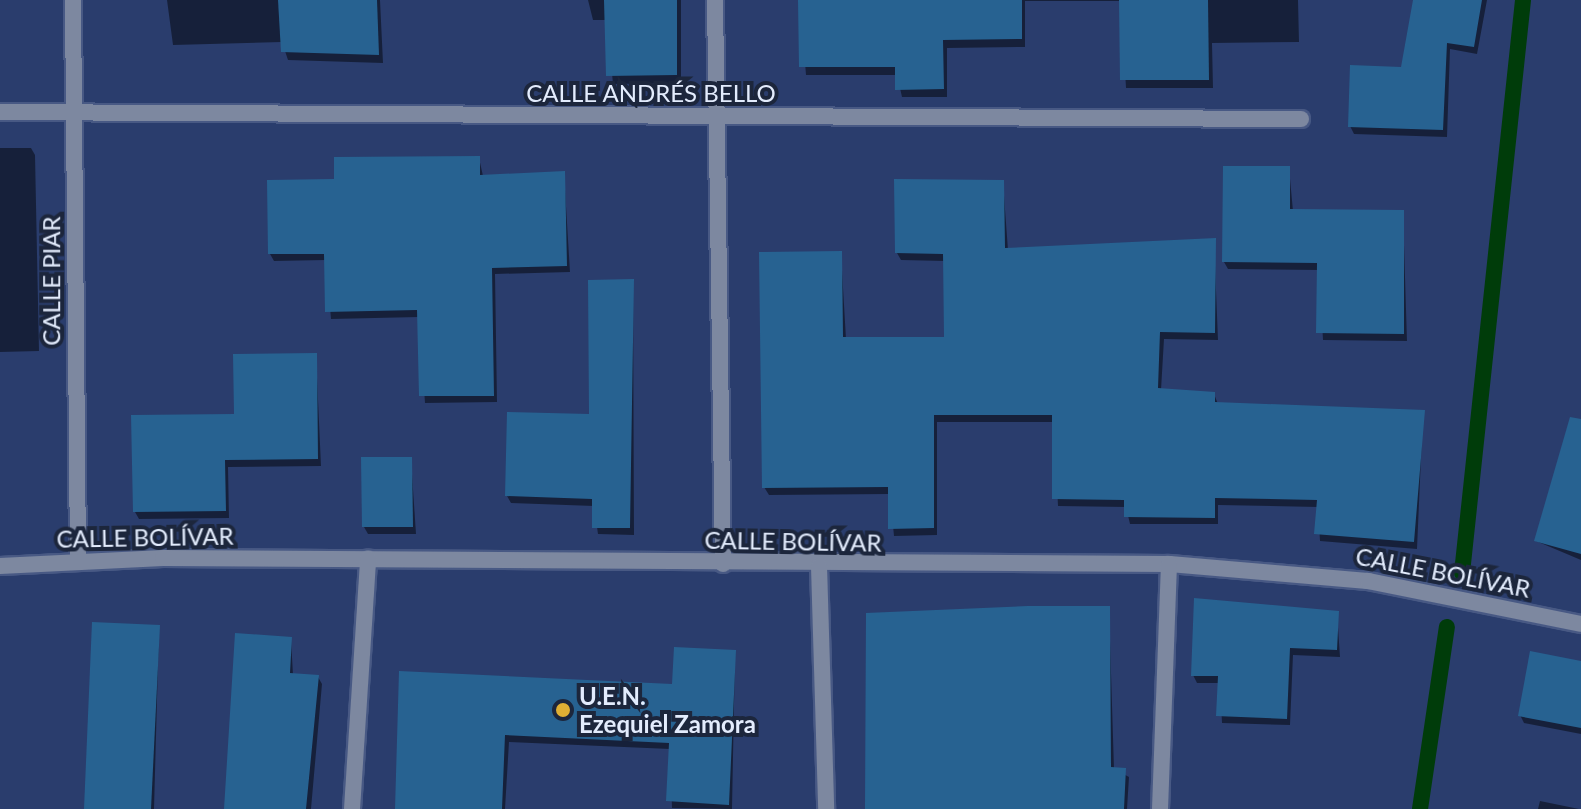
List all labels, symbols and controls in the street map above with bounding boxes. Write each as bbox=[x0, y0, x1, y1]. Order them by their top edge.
street label: CALLE ANDRÉS BELLO bbox=[526, 79, 776, 107]
street label: CALLE PIAR bbox=[37, 216, 65, 346]
street label: CALLE BOLÍVAR bbox=[56, 521, 234, 553]
street label: CALLE BOLÍVAR bbox=[704, 525, 882, 557]
street label: CALLE BOLÍVAR bbox=[1353, 541, 1533, 603]
place label: U.E.N. Ezequiel Zamora bbox=[579, 682, 756, 738]
marker: U.E.N. Ezequiel Zamora bbox=[554, 701, 572, 719]

